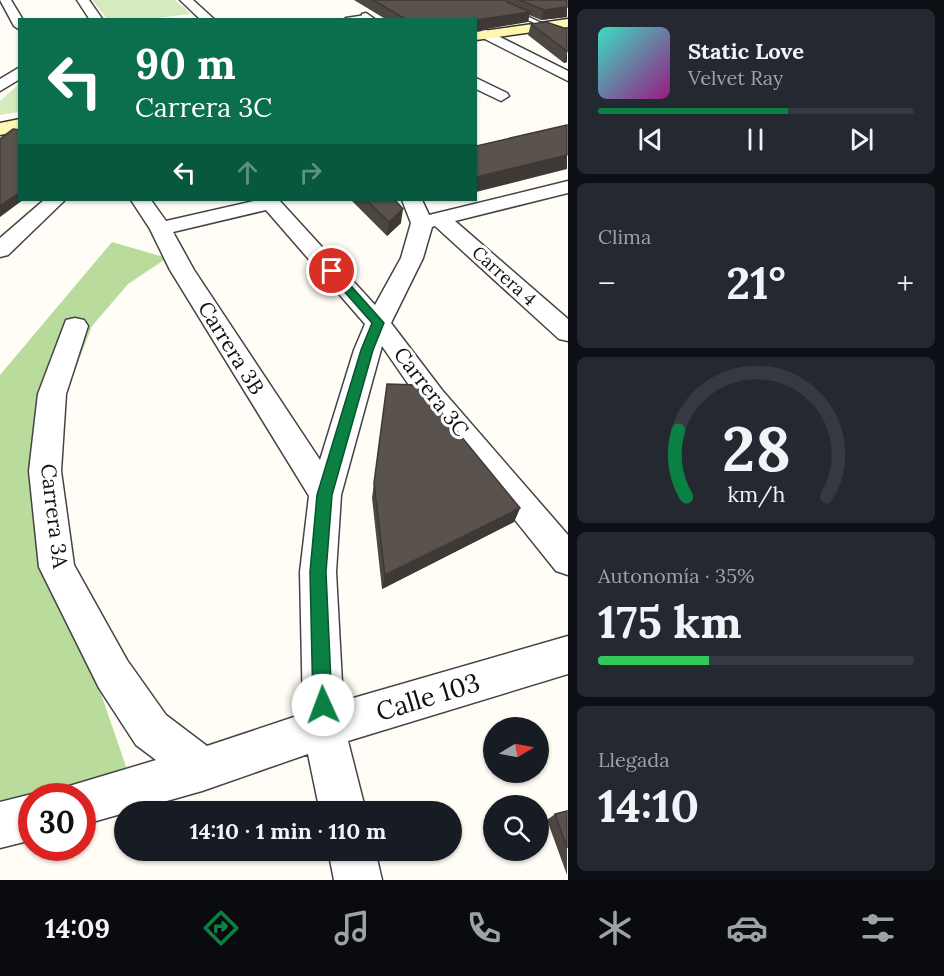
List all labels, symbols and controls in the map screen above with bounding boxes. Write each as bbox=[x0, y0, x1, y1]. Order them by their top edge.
text: 90 m bbox=[135, 37, 236, 91]
text: Static Love bbox=[688, 37, 804, 65]
icon: left bbox=[36, 42, 114, 120]
text: Velvet Ray bbox=[688, 65, 783, 90]
text: Carrera 3C bbox=[135, 90, 272, 124]
icon: previous bbox=[634, 123, 667, 156]
icon: pause bbox=[739, 123, 772, 156]
icon: next bbox=[845, 123, 878, 156]
icon: left bbox=[168, 156, 201, 189]
icon: ahead bbox=[231, 156, 264, 189]
icon: right bbox=[294, 156, 327, 189]
text: Clima bbox=[598, 224, 651, 249]
street label: Carrera 4 bbox=[467, 241, 541, 311]
pin bbox=[306, 245, 357, 296]
icon: arrive bbox=[315, 254, 348, 287]
text: 21° bbox=[726, 254, 786, 311]
text: − bbox=[598, 262, 616, 304]
text: + bbox=[896, 262, 914, 304]
street label: Carrera 3B bbox=[192, 296, 271, 399]
street label: Carrera 3C bbox=[388, 341, 475, 442]
text: 28 bbox=[722, 408, 790, 488]
street label: Carrera 3A bbox=[35, 462, 74, 571]
text: km/h bbox=[727, 480, 785, 508]
text: Autonomía · 35% bbox=[598, 563, 755, 588]
text: 175 km bbox=[598, 593, 742, 650]
street label: Calle 103 bbox=[372, 665, 484, 728]
position arrow bbox=[291, 673, 355, 737]
north arrow bbox=[483, 717, 549, 783]
map controls bbox=[483, 717, 549, 861]
text: Llegada bbox=[598, 747, 670, 772]
text: 14:10 bbox=[598, 777, 699, 834]
speed limit sign: 30 bbox=[18, 783, 96, 861]
button: search bbox=[483, 795, 549, 861]
text: 14:10 · 1 min · 110 m bbox=[190, 817, 386, 845]
icon: directions bbox=[200, 907, 242, 949]
icon: music bbox=[331, 907, 373, 949]
icon: phone bbox=[463, 907, 505, 949]
icon: climate bbox=[594, 907, 636, 949]
icon: car bbox=[726, 907, 768, 949]
icon: filters bbox=[857, 907, 899, 949]
text: 14:09 bbox=[45, 911, 110, 945]

